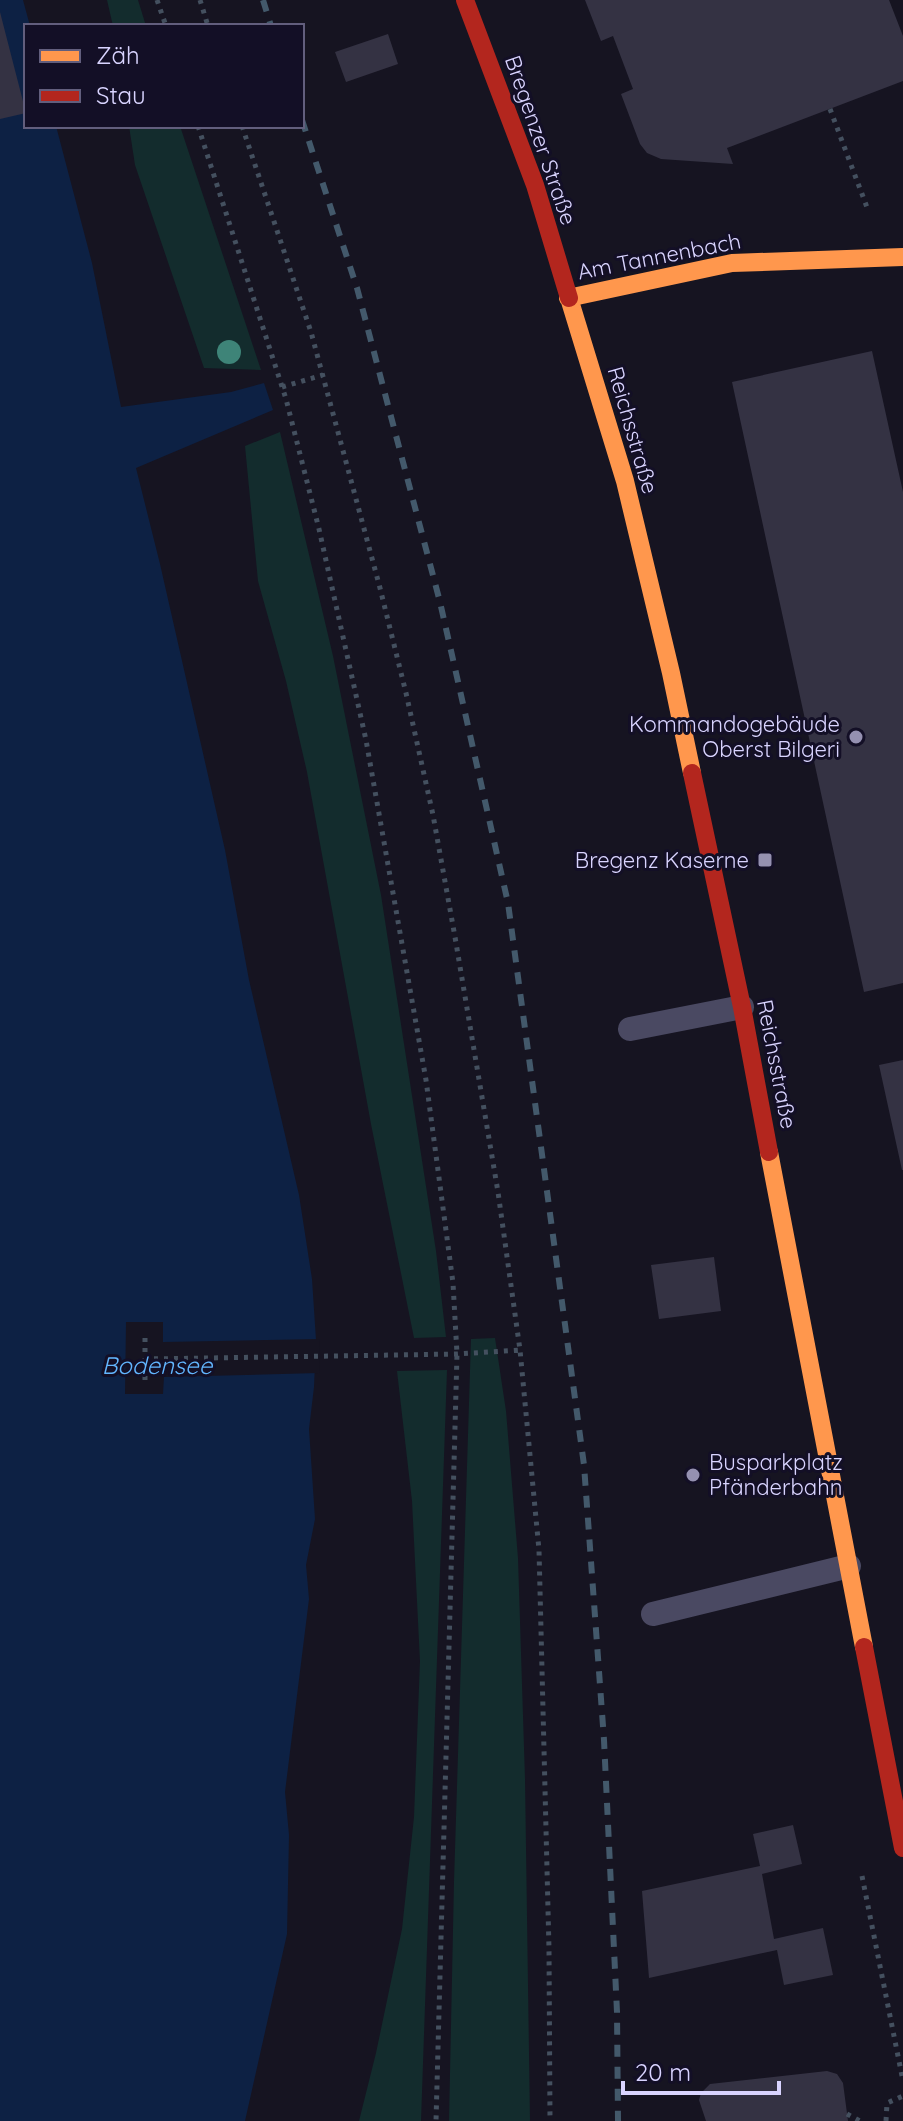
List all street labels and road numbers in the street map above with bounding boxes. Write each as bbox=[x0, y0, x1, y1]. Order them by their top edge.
street label: Bregenzer Straße bbox=[499, 52, 583, 228]
street label: Am Tannenbach bbox=[575, 226, 743, 286]
street label: Reichsstraße bbox=[601, 363, 665, 497]
street label: Reichsstraße bbox=[751, 997, 803, 1131]

